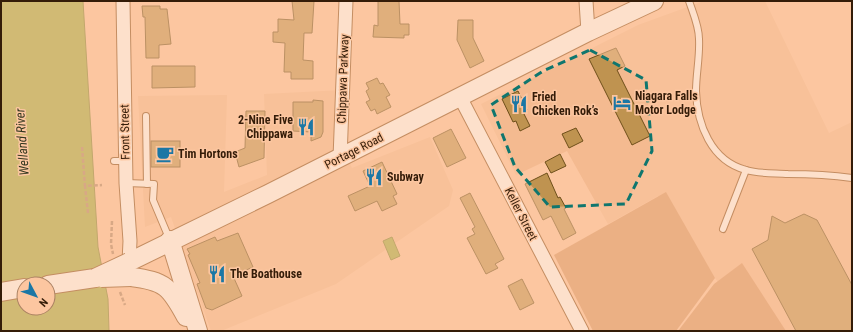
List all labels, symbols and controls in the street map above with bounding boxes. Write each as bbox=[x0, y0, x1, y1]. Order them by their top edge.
street label: Chippawa Parkway bbox=[334, 34, 352, 124]
place label: Niagara Falls Motor Lodge bbox=[635, 89, 698, 117]
place label: Fried Chicken Rok’s bbox=[532, 90, 599, 118]
hotel icon: Niagara Falls Motor Lodge bbox=[612, 93, 632, 113]
restaurant icon: Fried Chicken Rok’s bbox=[509, 94, 529, 114]
street label: Front Street bbox=[118, 104, 132, 160]
water label: Welland River bbox=[12, 107, 32, 176]
place label: 2-Nine Five Chippawa bbox=[238, 113, 293, 141]
restaurant icon: 2-Nine Five Chippawa bbox=[296, 117, 316, 137]
street label: Portage Road bbox=[322, 130, 386, 172]
cafe icon: Tim Hortons bbox=[155, 144, 175, 164]
place label: Tim Hortons bbox=[178, 147, 238, 161]
restaurant icon: Subway bbox=[364, 167, 384, 187]
place label: Subway bbox=[387, 170, 424, 184]
street label: Keller Street bbox=[502, 185, 541, 243]
restaurant icon: The Boathouse bbox=[207, 264, 227, 284]
place label: The Boathouse bbox=[230, 267, 302, 281]
north arrow bbox=[16, 276, 56, 316]
text: N bbox=[36, 295, 50, 309]

